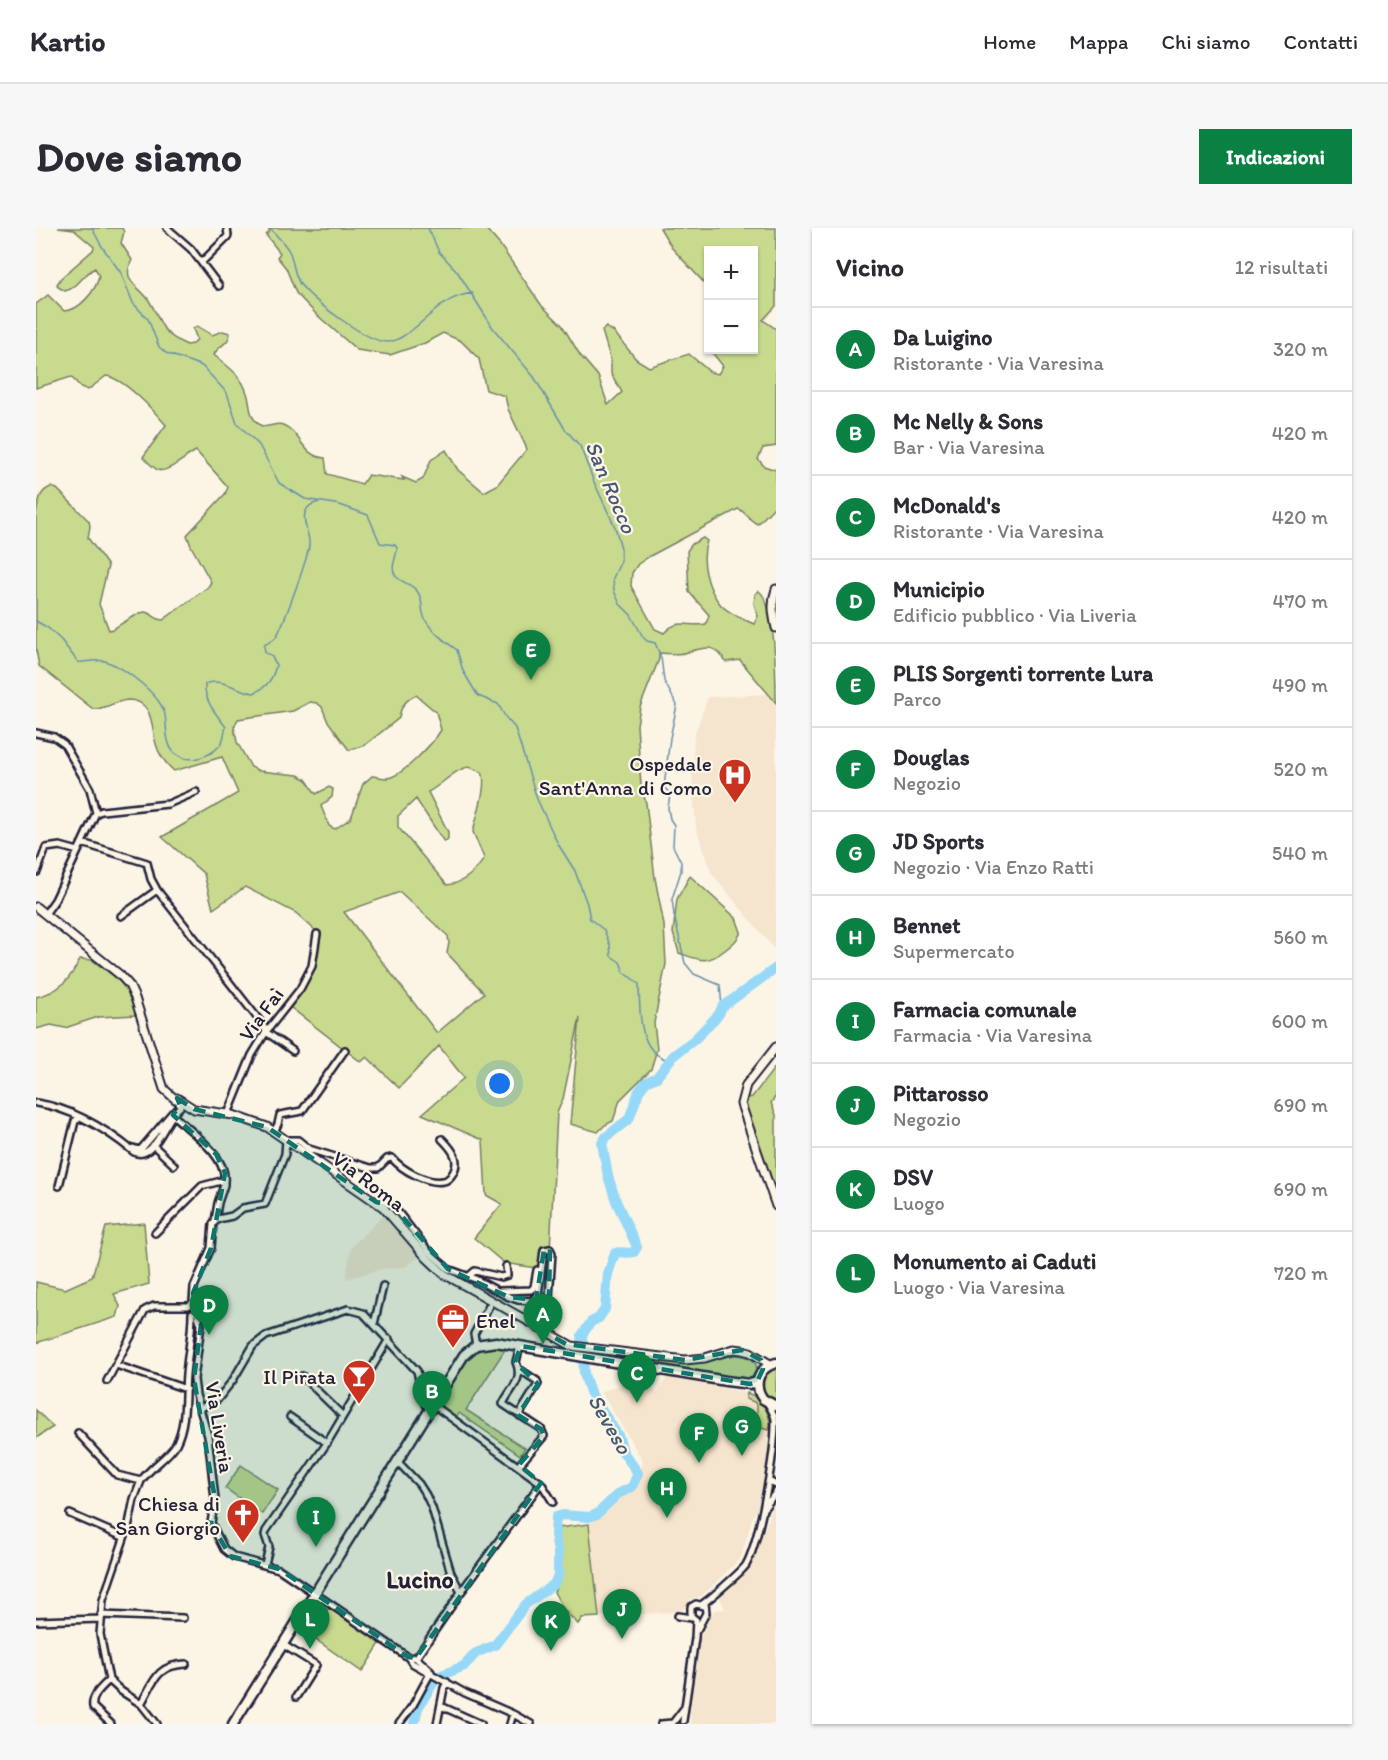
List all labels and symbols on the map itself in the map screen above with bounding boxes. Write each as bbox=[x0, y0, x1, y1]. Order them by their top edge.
water label: San Rocco bbox=[580, 437, 643, 538]
pin: E bbox=[512, 630, 550, 680]
place label: Ospedale Sant'Anna di Como bbox=[539, 751, 712, 800]
hospital icon: Ospedale Sant'Anna di Como bbox=[717, 757, 753, 804]
street label: Via Faì bbox=[233, 982, 289, 1046]
your location bbox=[485, 1069, 514, 1098]
street label: Via Roma bbox=[327, 1145, 411, 1217]
pin: D bbox=[190, 1286, 228, 1335]
pin: A bbox=[524, 1294, 562, 1344]
office icon: Enel bbox=[435, 1302, 471, 1349]
place label: Enel bbox=[476, 1308, 515, 1333]
pin: C bbox=[618, 1354, 656, 1403]
bar icon: Il Pirata bbox=[341, 1358, 377, 1405]
place label: Il Pirata bbox=[263, 1364, 336, 1389]
pin: B bbox=[412, 1372, 452, 1421]
street label: Via Liveria bbox=[200, 1379, 240, 1475]
water label: Seveso bbox=[582, 1389, 638, 1459]
pin: G bbox=[722, 1406, 762, 1456]
pin: F bbox=[680, 1414, 718, 1463]
pin: H bbox=[648, 1468, 686, 1518]
place label: Chiesa di San Giorgio bbox=[115, 1491, 220, 1540]
church icon: Chiesa di San Giorgio bbox=[225, 1497, 261, 1544]
pin: I bbox=[296, 1498, 336, 1547]
district label: Lucino bbox=[386, 1565, 454, 1594]
pin: J bbox=[602, 1590, 642, 1639]
pin: L bbox=[290, 1600, 330, 1649]
pin: K bbox=[532, 1602, 570, 1651]

